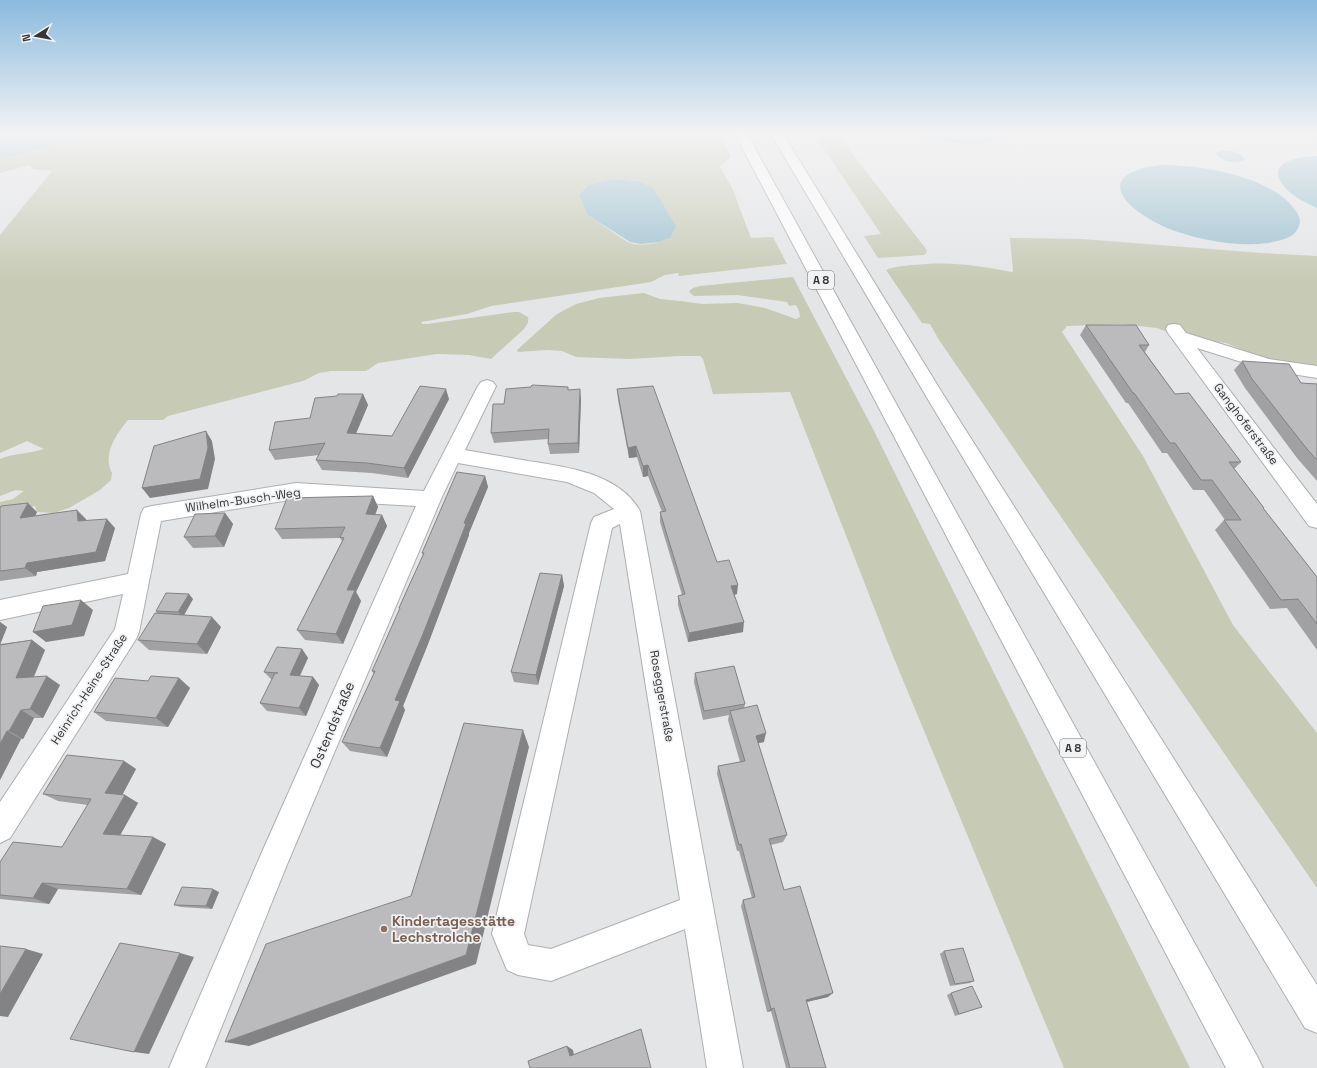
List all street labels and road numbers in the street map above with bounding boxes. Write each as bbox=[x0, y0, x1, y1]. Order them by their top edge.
road number: A 8 bbox=[808, 271, 834, 289]
street label: Ganghoferstraße bbox=[1210, 380, 1282, 468]
street label: Wilhelm-Busch-Weg bbox=[184, 484, 302, 516]
street label: Heinrich-Heine-Straße bbox=[47, 630, 131, 748]
street label: Roseggerstraße bbox=[646, 649, 678, 743]
street label: Ostendstraße bbox=[306, 679, 358, 771]
road number: A 8 bbox=[1060, 739, 1086, 757]

